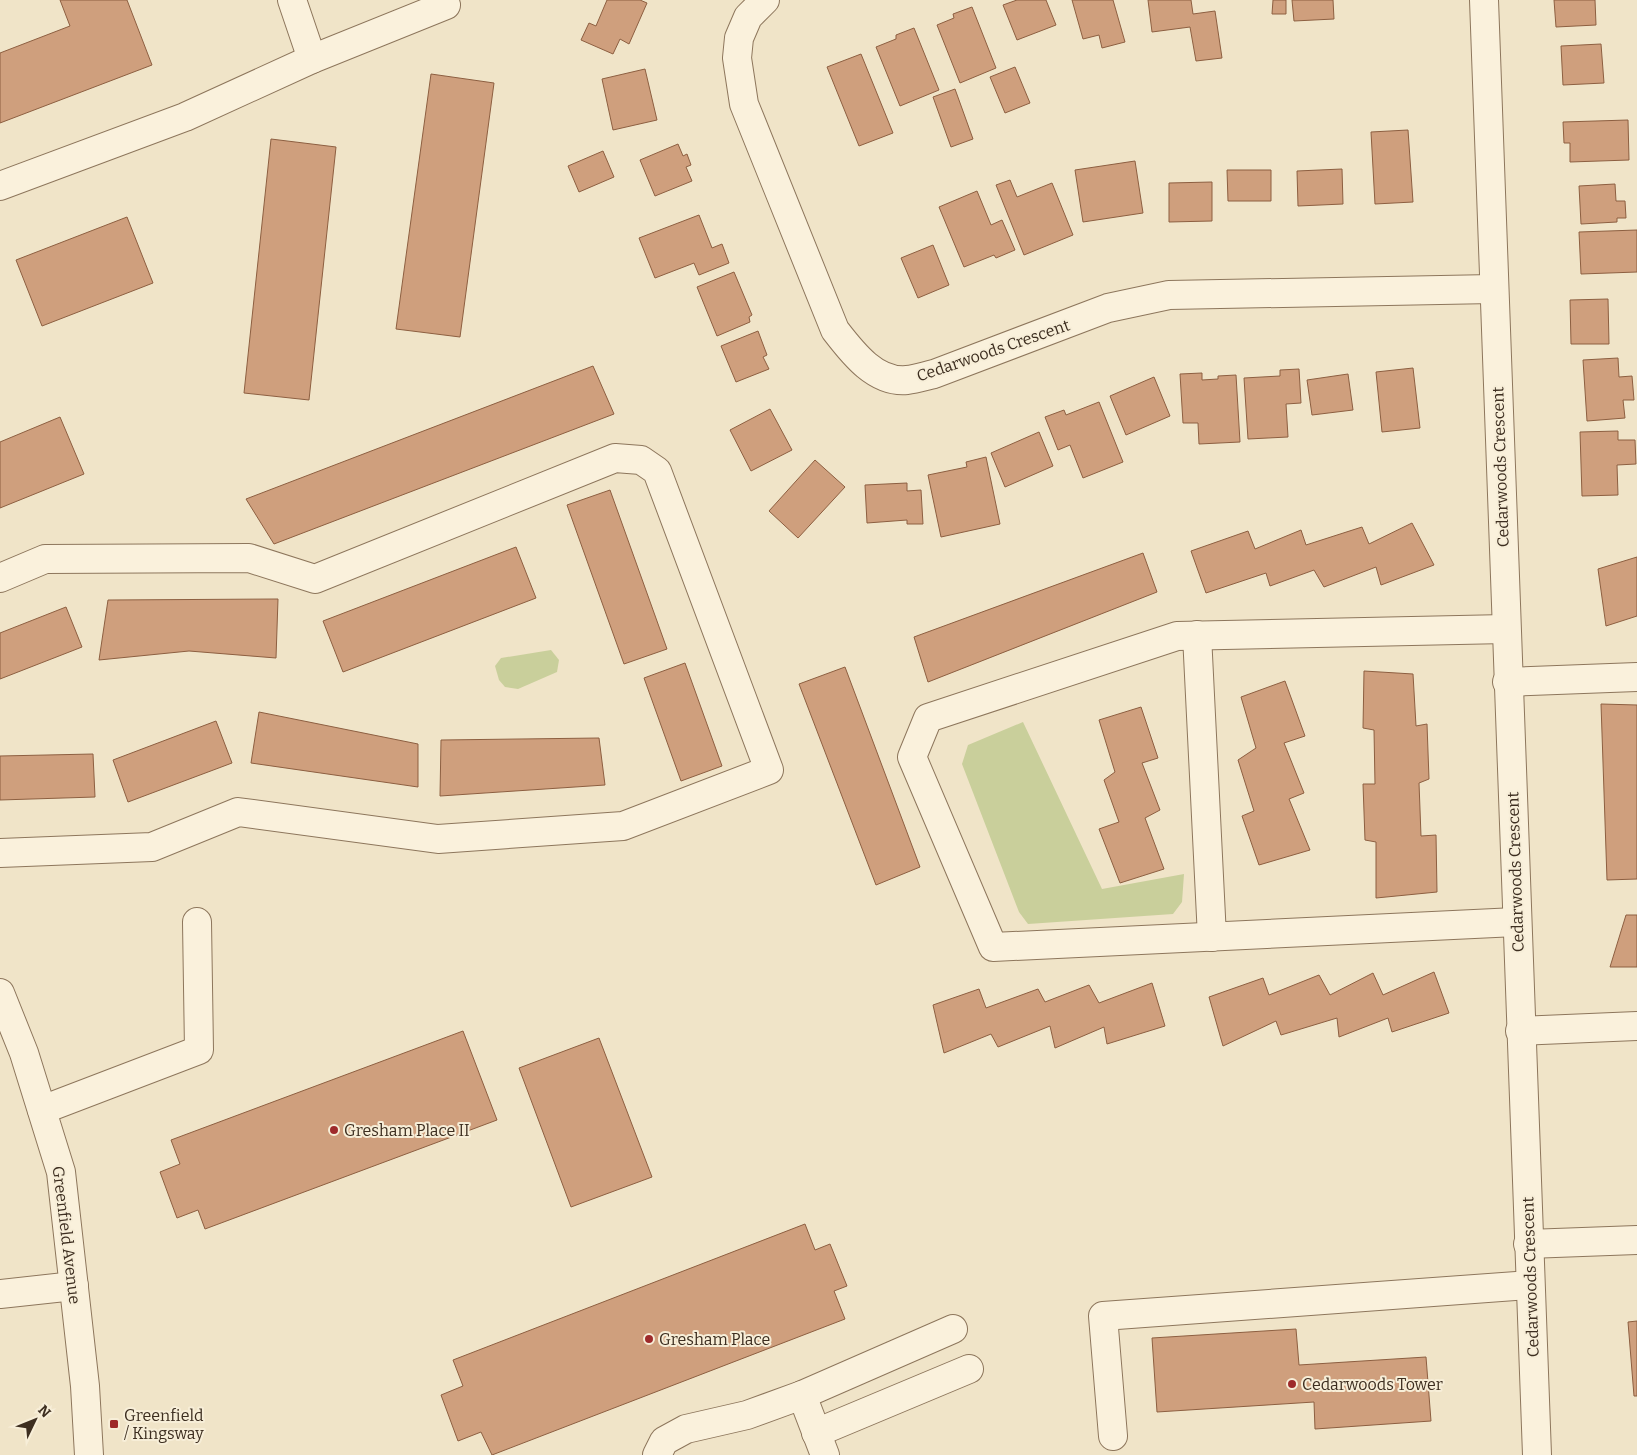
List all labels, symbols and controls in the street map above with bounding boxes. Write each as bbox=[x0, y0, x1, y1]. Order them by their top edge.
street label: Cedarwoods Crescent bbox=[914, 315, 1072, 386]
street label: Cedarwoods Crescent bbox=[1488, 386, 1513, 548]
street label: Cedarwoods Crescent bbox=[1503, 791, 1528, 953]
place label: Gresham Place II bbox=[344, 1121, 470, 1140]
marker: Gresham Place II bbox=[328, 1124, 340, 1136]
street label: Greenfield Avenue bbox=[49, 1165, 84, 1305]
street label: Cedarwoods Crescent bbox=[1518, 1196, 1543, 1358]
place label: Gresham Place bbox=[659, 1330, 770, 1349]
marker: Gresham Place bbox=[643, 1333, 655, 1345]
place label: Cedarwoods Tower bbox=[1302, 1375, 1443, 1394]
marker: Cedarwoods Tower bbox=[1286, 1378, 1298, 1390]
north arrow bbox=[10, 1395, 60, 1445]
text: N bbox=[34, 1402, 54, 1421]
place label: Greenfield / Kingsway bbox=[124, 1406, 204, 1443]
marker: Greenfield / Kingsway bbox=[108, 1418, 120, 1430]

